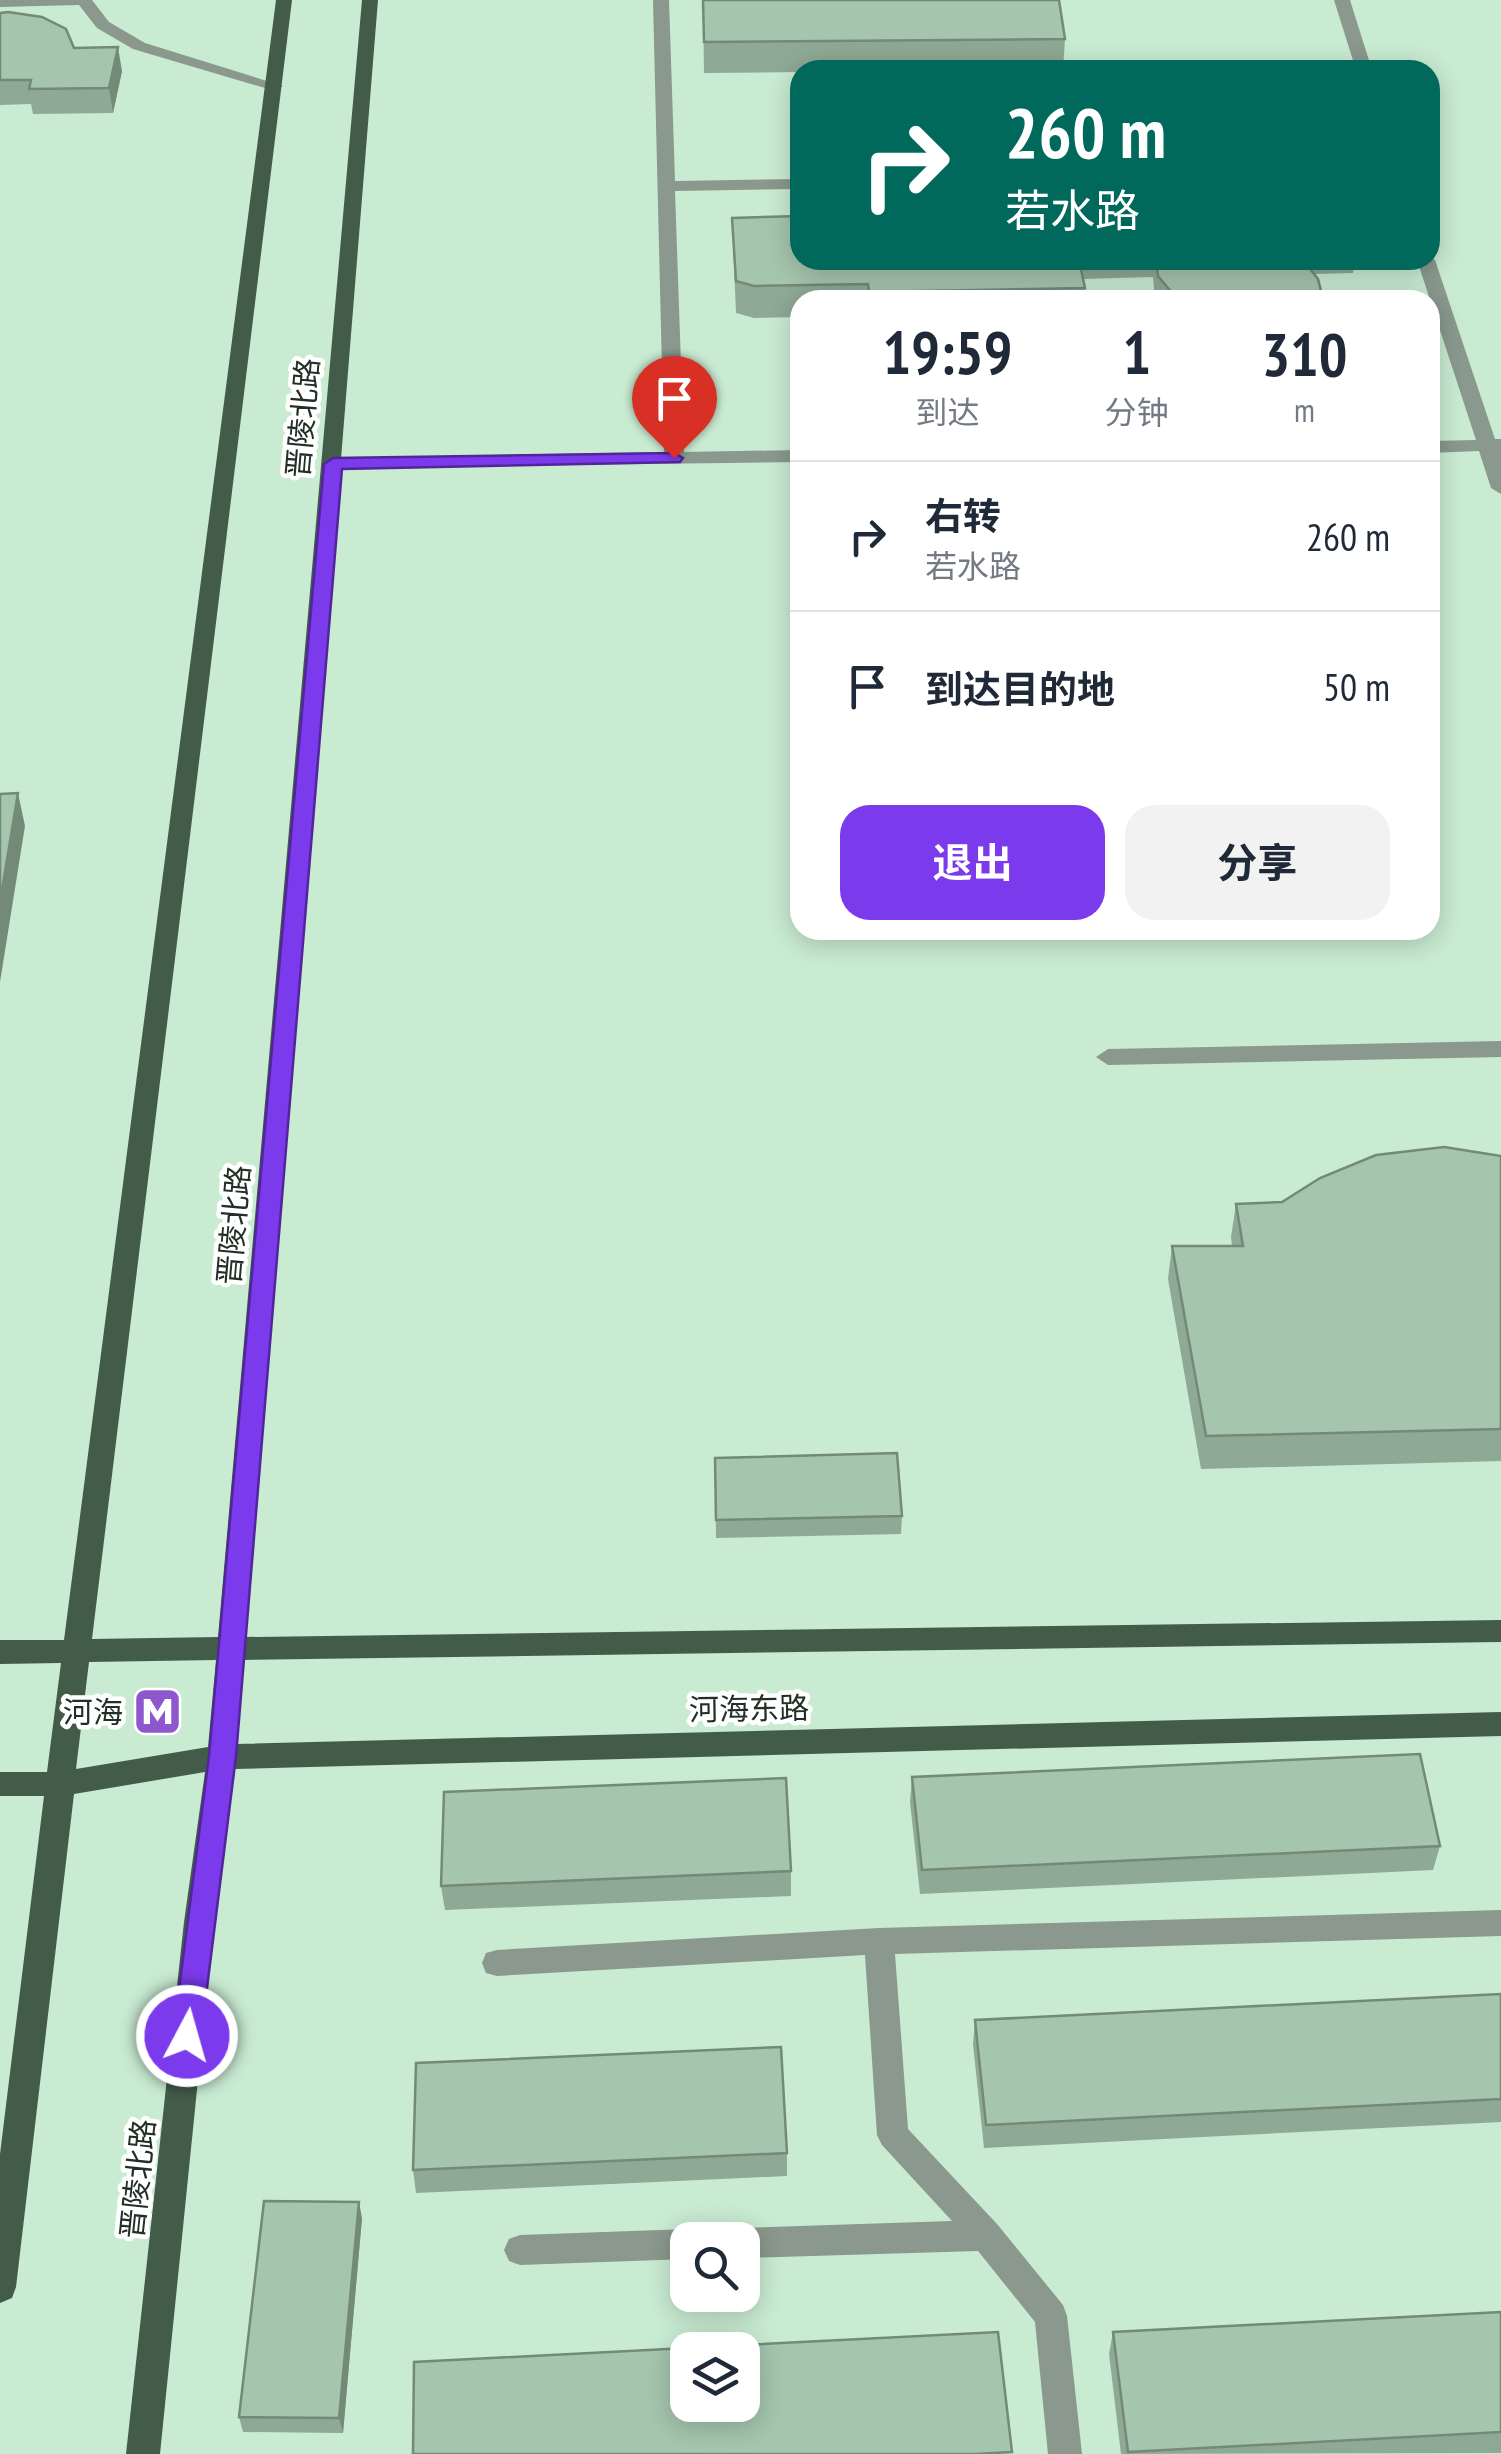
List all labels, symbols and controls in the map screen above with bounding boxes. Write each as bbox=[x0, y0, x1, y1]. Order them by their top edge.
text: 260 m bbox=[1005, 87, 1166, 177]
icon: right bbox=[840, 100, 970, 230]
text: 若水路 bbox=[1005, 181, 1140, 239]
text: 19:59 bbox=[883, 313, 1012, 391]
text: 1 bbox=[1123, 313, 1151, 391]
text: 310 bbox=[1261, 315, 1347, 393]
pin bbox=[632, 356, 717, 459]
street label: 晋陵北路 bbox=[277, 357, 327, 479]
icon: arrive bbox=[647, 371, 702, 426]
text: m bbox=[1294, 389, 1315, 431]
text: 到达 bbox=[915, 391, 979, 433]
text: 分钟 bbox=[1105, 391, 1169, 433]
text: 右转 bbox=[925, 491, 1001, 540]
icon: right bbox=[840, 509, 895, 564]
text: 260 m bbox=[1306, 512, 1390, 561]
text: 若水路 bbox=[925, 545, 1021, 587]
icon: arrive bbox=[840, 659, 895, 714]
text: 50 m bbox=[1323, 662, 1390, 711]
text: 到达目的地 bbox=[925, 664, 1115, 713]
button: 退出 bbox=[840, 805, 1105, 920]
button: 分享 bbox=[1125, 805, 1390, 920]
street label: 晋陵北路 bbox=[208, 1164, 258, 1286]
metro station icon: 河海 bbox=[132, 1685, 184, 1737]
street label: 河海东路 bbox=[689, 1687, 809, 1729]
place label: 河海 bbox=[63, 1692, 123, 1731]
position arrow bbox=[135, 1984, 239, 2088]
street label: 晋陵北路 bbox=[111, 2117, 163, 2241]
map controls bbox=[670, 2222, 760, 2422]
button: search bbox=[670, 2222, 760, 2312]
button: layers bbox=[670, 2332, 760, 2422]

